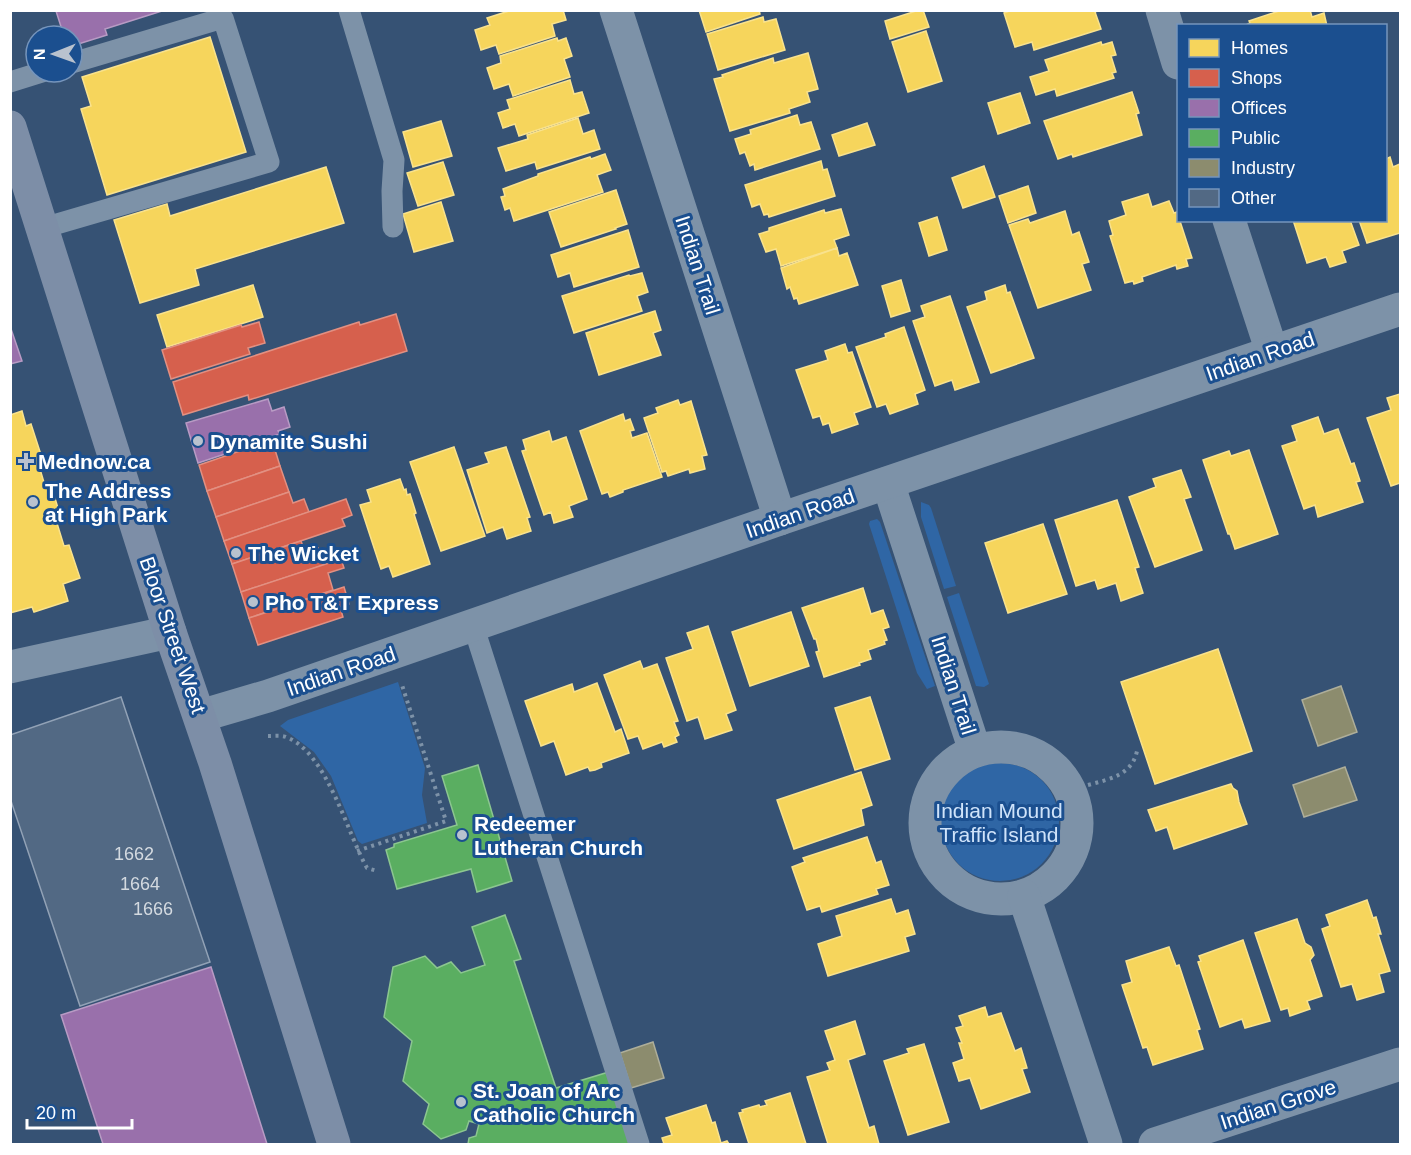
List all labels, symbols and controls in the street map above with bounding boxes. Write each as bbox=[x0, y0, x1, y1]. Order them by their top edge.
north arrow bbox=[24, 24, 84, 84]
legend bbox=[1177, 24, 1387, 222]
text: Homes bbox=[1231, 38, 1288, 58]
text: N bbox=[31, 48, 48, 60]
text: Shops bbox=[1231, 68, 1282, 88]
text: Offices bbox=[1231, 98, 1287, 118]
text: Public bbox=[1231, 128, 1280, 148]
text: Industry bbox=[1231, 158, 1295, 178]
text: Other bbox=[1231, 188, 1276, 208]
street label: Indian Trail bbox=[671, 213, 725, 317]
street label: Indian Road bbox=[1203, 327, 1317, 385]
place label: Dynamite Sushi bbox=[210, 430, 368, 453]
marker: Dynamite Sushi bbox=[191, 434, 205, 448]
place label: Mednow.ca bbox=[38, 450, 151, 473]
marker: Mednow.ca bbox=[19, 454, 33, 468]
place label: The Address at High Park bbox=[45, 479, 171, 526]
street label: Indian Road bbox=[743, 484, 857, 542]
marker: The Address at High Park bbox=[26, 495, 40, 509]
place label: The Wicket bbox=[248, 542, 359, 565]
marker: The Wicket bbox=[229, 546, 243, 560]
street label: Bloor Street West bbox=[135, 554, 211, 717]
place label: Pho T&T Express bbox=[265, 591, 439, 614]
marker: Pho T&T Express bbox=[246, 595, 260, 609]
street label: Indian Trail bbox=[927, 633, 981, 737]
street label: Indian Road bbox=[284, 642, 398, 700]
park label: Indian Mound Traffic Island bbox=[935, 799, 1063, 846]
place label: Redeemer Lutheran Church bbox=[474, 812, 643, 859]
marker: Redeemer Lutheran Church bbox=[455, 828, 469, 842]
house number: 1662 bbox=[114, 844, 154, 864]
house number: 1664 bbox=[120, 874, 160, 894]
house number: 1666 bbox=[133, 899, 173, 919]
street label: Indian Grove bbox=[1217, 1074, 1339, 1134]
place label: St. Joan of Arc Catholic Church bbox=[473, 1079, 635, 1126]
scale bar bbox=[27, 1092, 132, 1130]
marker: St. Joan of Arc Catholic Church bbox=[454, 1095, 468, 1109]
text: 20 m bbox=[36, 1103, 76, 1123]

